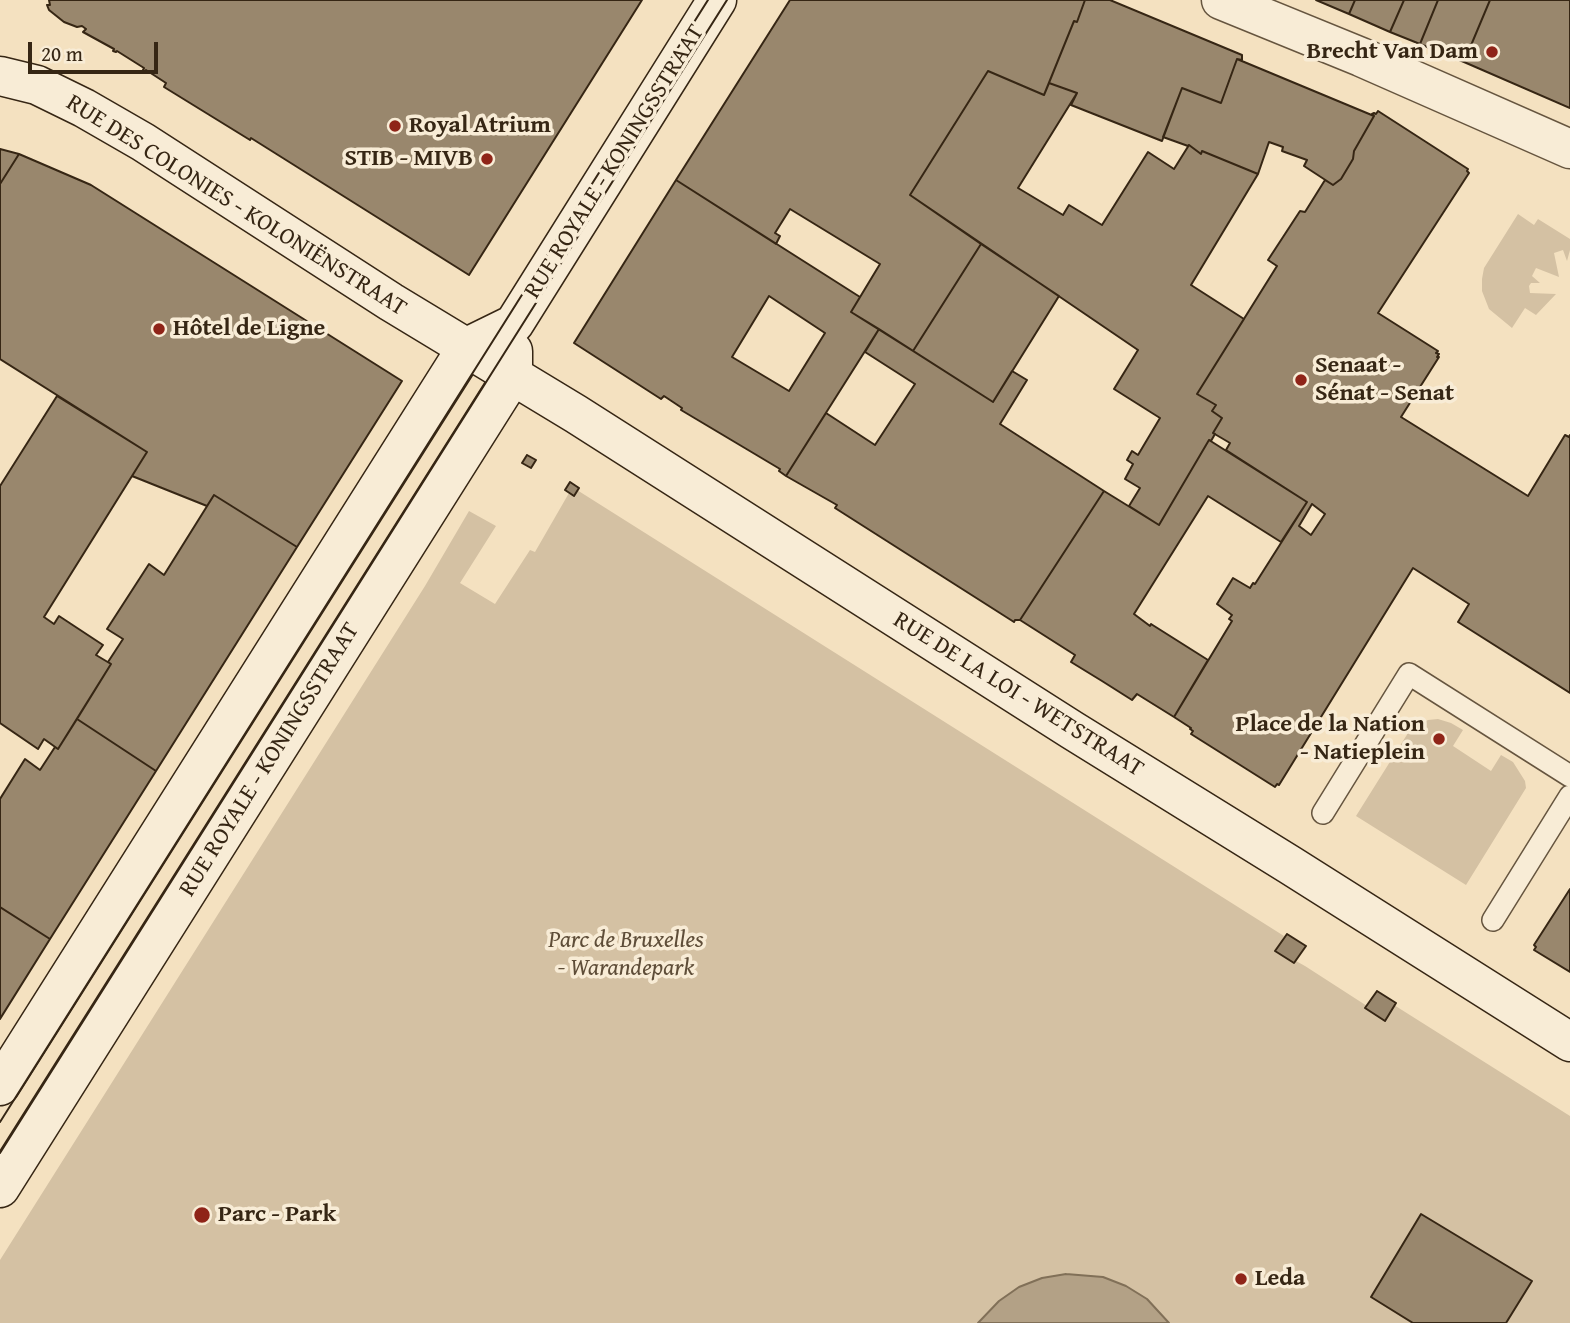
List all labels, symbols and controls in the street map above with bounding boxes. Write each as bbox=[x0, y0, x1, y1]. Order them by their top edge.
street label: RUE ROYALE - KONINGSSTRAAT bbox=[519, 20, 711, 304]
scale bar bbox=[32, 28, 161, 72]
text: 20 m bbox=[41, 38, 83, 69]
place label: Brecht Van Dam bbox=[1307, 38, 1478, 66]
marker: Brecht Van Dam bbox=[1484, 44, 1500, 60]
street label: RUE DES COLONIES - KOLONIËNSTRAAT bbox=[60, 89, 412, 323]
place label: Royal Atrium bbox=[409, 112, 551, 140]
marker: Royal Atrium bbox=[387, 118, 403, 134]
place label: STIB - MIVB bbox=[344, 145, 473, 173]
marker: STIB - MIVB bbox=[479, 151, 495, 167]
place label: Hôtel de Ligne bbox=[173, 315, 325, 343]
marker: Hôtel de Ligne bbox=[151, 321, 167, 337]
place label: Senaat - Sénat - Senat bbox=[1315, 352, 1454, 408]
marker: Senaat - Sénat - Senat bbox=[1293, 372, 1309, 388]
street label: RUE DE LA LOI - WETSTRAAT bbox=[888, 606, 1148, 784]
street label: RUE ROYALE - KONINGSSTRAAT bbox=[174, 618, 366, 902]
place label: Place de la Nation - Natieplein bbox=[1235, 711, 1425, 767]
marker: Place de la Nation - Natieplein bbox=[1431, 731, 1447, 747]
park label: Parc de Bruxelles - Warandepark bbox=[548, 927, 704, 983]
place label: Parc - Park bbox=[218, 1201, 336, 1229]
marker: Parc - Park bbox=[192, 1205, 212, 1225]
place label: Leda bbox=[1255, 1265, 1305, 1293]
marker: Leda bbox=[1233, 1271, 1249, 1287]

